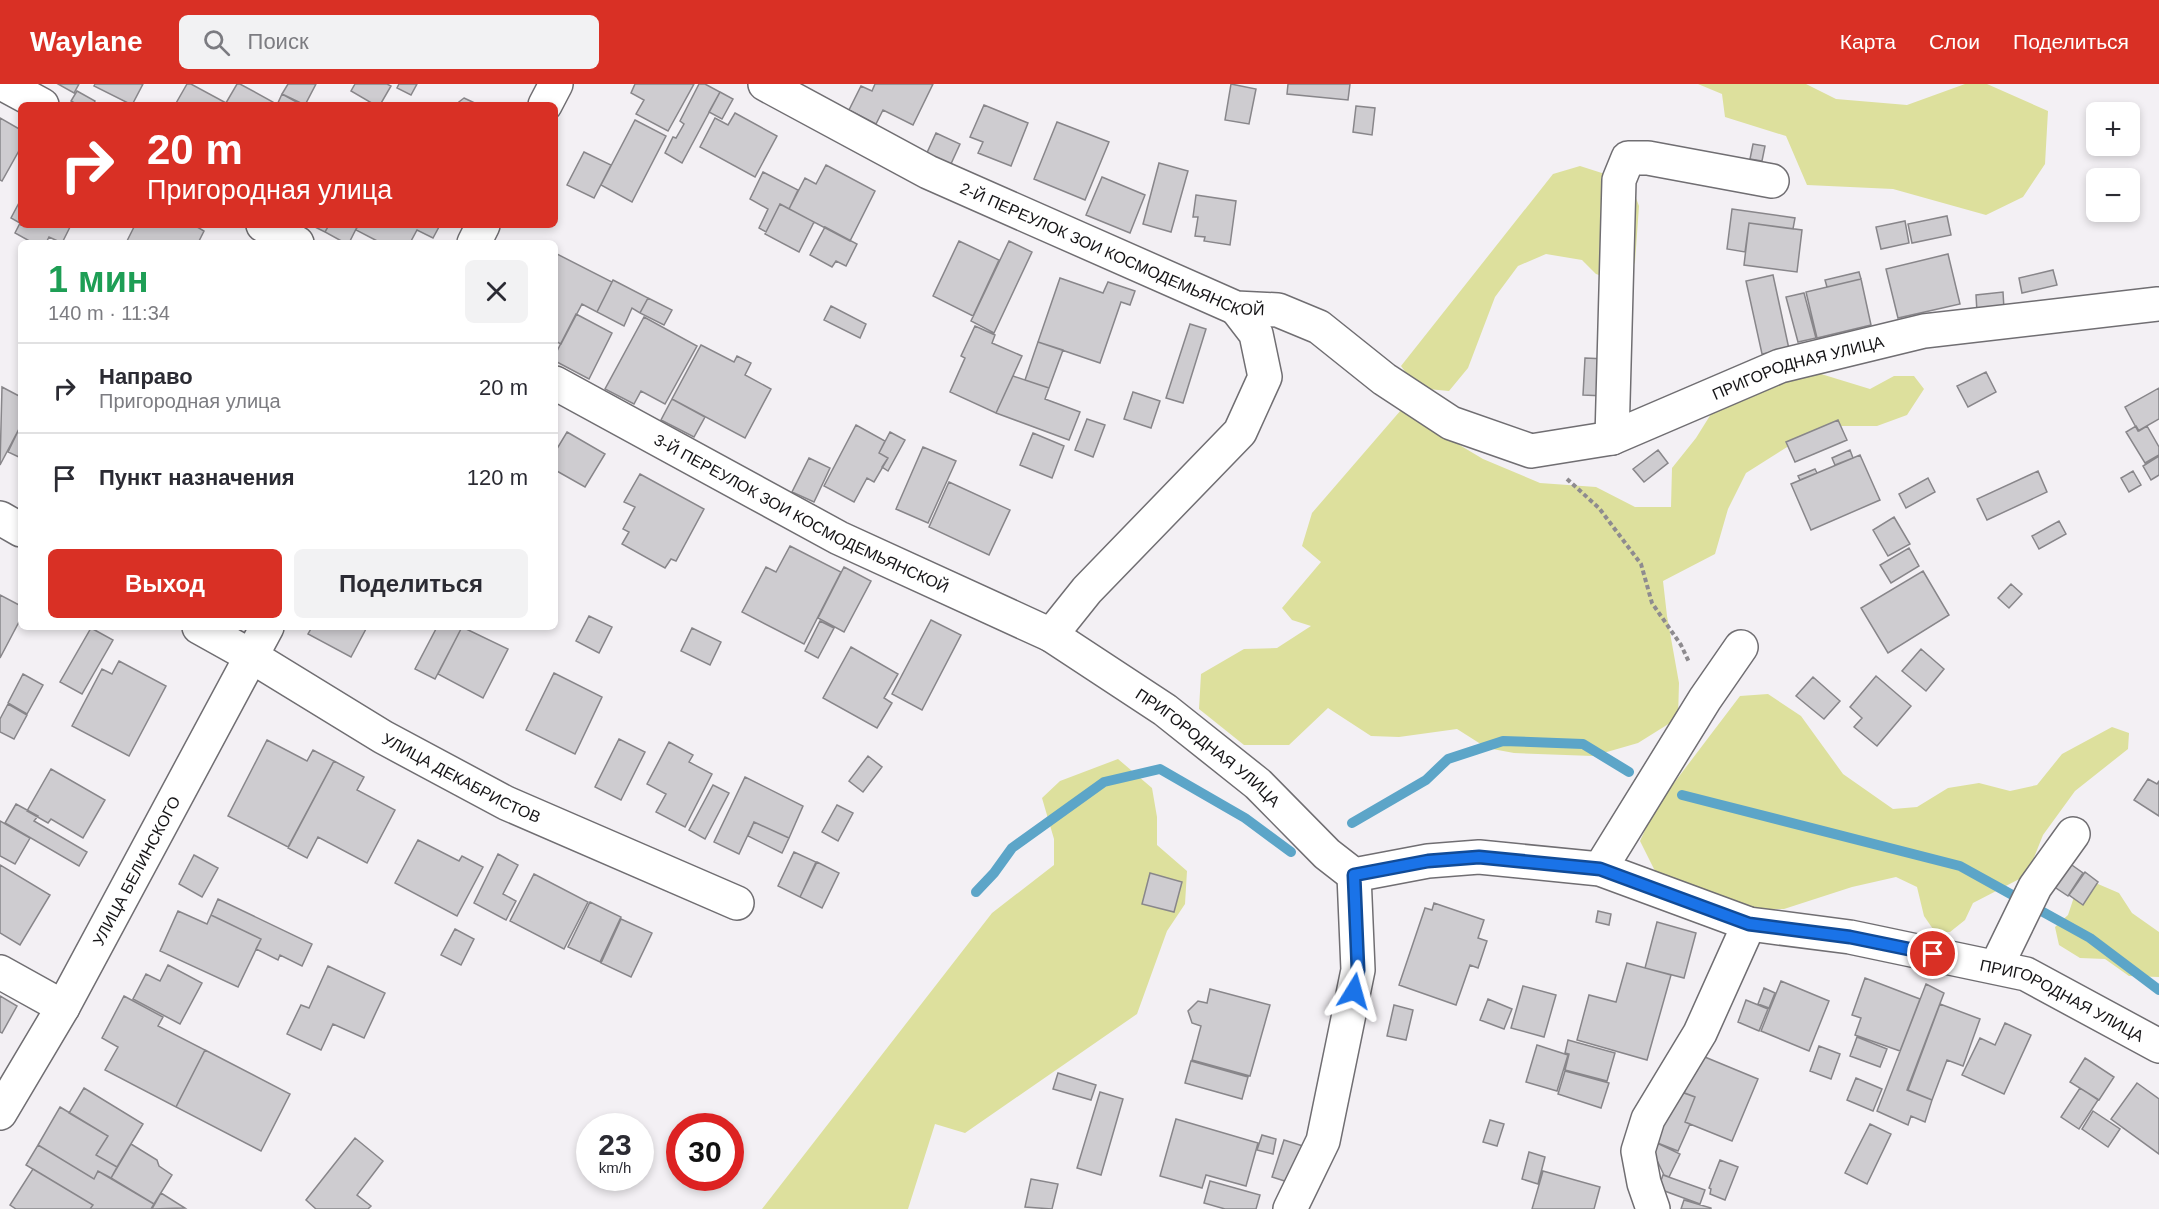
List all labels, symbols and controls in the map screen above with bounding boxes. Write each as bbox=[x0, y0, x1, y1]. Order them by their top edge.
search box bbox=[179, 15, 599, 69]
text: Waylane bbox=[30, 26, 143, 57]
icon: search bbox=[200, 26, 233, 59]
text: Поиск bbox=[248, 29, 309, 54]
text: Карта bbox=[1840, 30, 1896, 53]
text: Слои bbox=[1929, 30, 1980, 53]
text: Поделиться bbox=[2013, 30, 2129, 53]
map controls bbox=[2086, 102, 2140, 222]
button: + bbox=[2086, 102, 2140, 156]
icon: right bbox=[48, 126, 126, 204]
text: 20 m bbox=[147, 126, 243, 173]
button: − bbox=[2086, 168, 2140, 222]
text: Пригородная улица bbox=[147, 175, 392, 205]
street label: 2-Й ПЕРЕУЛОК ЗОИ КОСМОДЕМЬЯНСКОЙ bbox=[958, 179, 1265, 318]
text: 1 мин bbox=[48, 259, 149, 300]
button: close bbox=[465, 260, 528, 323]
text: 140 m · 11:34 bbox=[48, 302, 170, 324]
street label: ПРИГОРОДНАЯ УЛИЦА bbox=[1710, 333, 1886, 403]
text: Направо bbox=[99, 364, 193, 389]
icon: right bbox=[48, 372, 81, 405]
text: 20 m bbox=[479, 375, 528, 400]
text: Пригородная улица bbox=[99, 390, 281, 412]
street label: 3-Й ПЕРЕУЛОК ЗОИ КОСМОДЕМЬЯНСКОЙ bbox=[651, 431, 952, 596]
icon: arrive bbox=[48, 462, 81, 495]
text: Пункт назначения bbox=[99, 465, 295, 490]
text: 120 m bbox=[467, 465, 528, 490]
button: Выход bbox=[48, 549, 282, 618]
button: Поделиться bbox=[294, 549, 528, 618]
street label: ПРИГОРОДНАЯ УЛИЦА bbox=[1133, 685, 1283, 810]
street label: УЛИЦА ДЕКАБРИСТОВ bbox=[379, 730, 543, 826]
street label: УЛИЦА БЕЛИНСКОГО bbox=[90, 793, 184, 948]
pin bbox=[1907, 928, 1958, 979]
icon: arrive bbox=[1916, 937, 1949, 970]
street label: ПРИГОРОДНАЯ УЛИЦА bbox=[1978, 957, 2147, 1045]
position arrow bbox=[1322, 959, 1386, 1023]
speed limit sign: 30 bbox=[666, 1113, 744, 1191]
text: 23 bbox=[598, 1128, 632, 1161]
text: km/h bbox=[599, 1159, 631, 1176]

